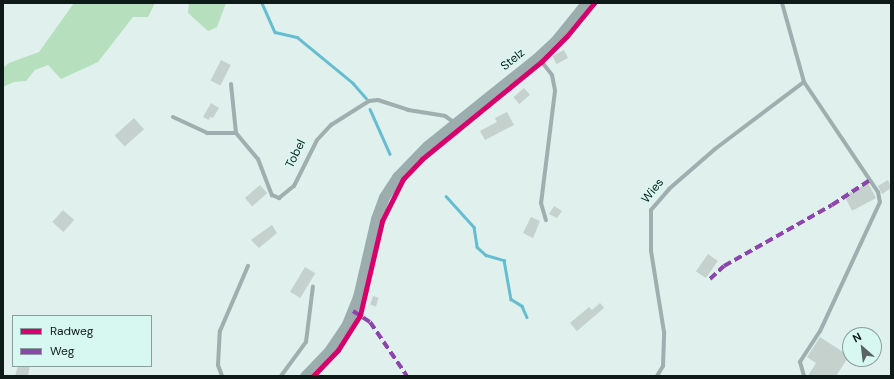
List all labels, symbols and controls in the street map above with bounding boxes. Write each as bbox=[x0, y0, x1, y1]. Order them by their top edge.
street label: Stelz bbox=[498, 46, 528, 74]
street label: Tobel bbox=[283, 137, 309, 171]
street label: Wies bbox=[639, 176, 667, 206]
legend bbox=[12, 315, 152, 367]
text: Radweg bbox=[50, 323, 93, 339]
north arrow bbox=[842, 327, 882, 367]
text: N bbox=[850, 329, 864, 345]
text: Weg bbox=[50, 343, 74, 359]

